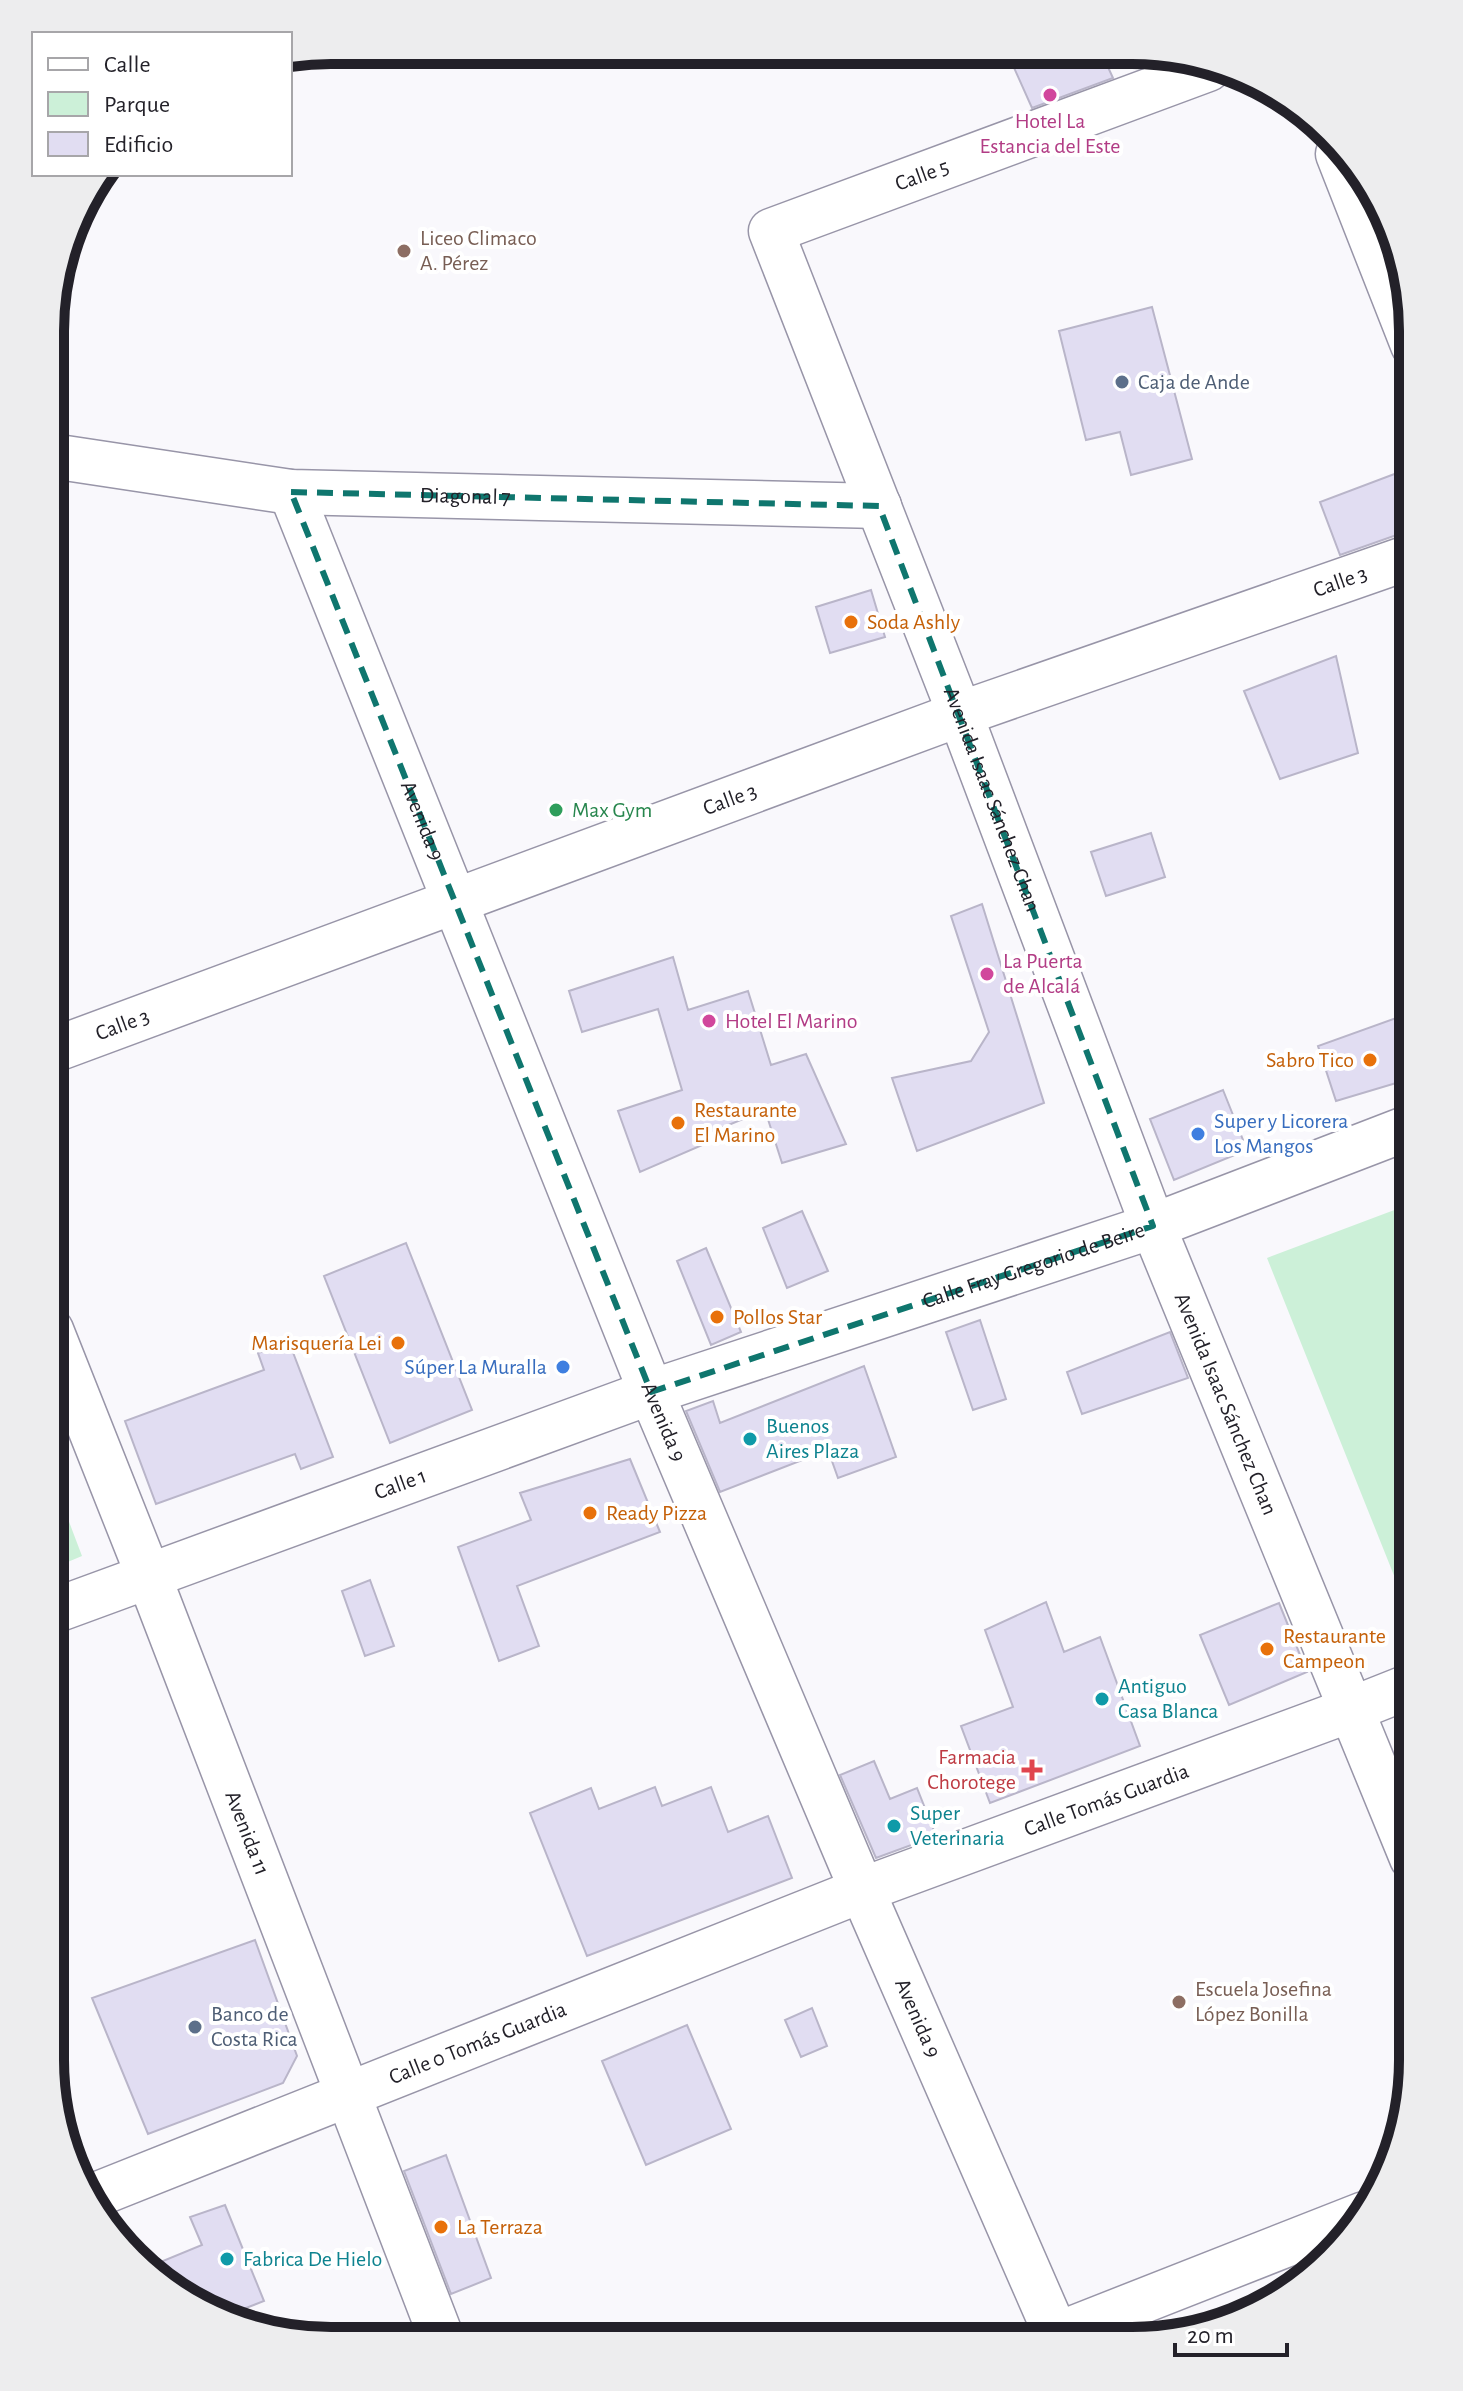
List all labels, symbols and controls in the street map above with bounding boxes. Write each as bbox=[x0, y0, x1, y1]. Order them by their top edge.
legend bbox=[32, 32, 292, 176]
text: Calle bbox=[104, 53, 151, 77]
marker: Hotel La Estancia del Este bbox=[1041, 86, 1059, 104]
text: Parque bbox=[104, 93, 170, 117]
place label: Hotel La Estancia del Este bbox=[980, 110, 1120, 157]
text: Edificio bbox=[104, 133, 173, 157]
street label: Calle 5 bbox=[892, 155, 952, 195]
place label: Liceo Climaco A. Pérez bbox=[420, 227, 537, 274]
marker: Liceo Climaco A. Pérez bbox=[395, 242, 413, 260]
place label: Caja de Ande bbox=[1138, 371, 1250, 393]
marker: Caja de Ande bbox=[1113, 373, 1131, 391]
street label: Diagonal 7 bbox=[420, 484, 511, 508]
street label: Calle 3 bbox=[1310, 562, 1370, 601]
place label: Soda Ashly bbox=[867, 611, 961, 633]
marker: Soda Ashly bbox=[842, 613, 860, 631]
street label: Avenida Isaac Sánchez Chan bbox=[940, 684, 1044, 915]
street label: Avenida 9 bbox=[397, 778, 448, 864]
street label: Calle 3 bbox=[700, 779, 760, 819]
place label: Max Gym bbox=[572, 799, 652, 821]
marker: Max Gym bbox=[547, 801, 565, 819]
place label: La Puerta de Alcalá bbox=[1003, 950, 1083, 997]
marker: La Puerta de Alcalá bbox=[978, 965, 996, 983]
street label: Calle 3 bbox=[92, 1005, 152, 1045]
place label: Hotel El Marino bbox=[725, 1010, 858, 1032]
marker: Hotel El Marino bbox=[700, 1012, 718, 1030]
place label: Sabro Tico bbox=[1266, 1049, 1354, 1071]
marker: Sabro Tico bbox=[1361, 1051, 1379, 1069]
place label: Restaurante El Marino bbox=[694, 1099, 797, 1146]
place label: Super y Licorera Los Mangos bbox=[1214, 1110, 1349, 1157]
marker: Restaurante El Marino bbox=[669, 1114, 687, 1132]
marker: Super y Licorera Los Mangos bbox=[1189, 1125, 1207, 1143]
street label: Calle Fray Gregorio de Beire bbox=[920, 1219, 1147, 1312]
street label: Avenida Isaac Sánchez Chan bbox=[1171, 1290, 1281, 1518]
place label: Pollos Star bbox=[733, 1306, 822, 1328]
marker: Pollos Star bbox=[708, 1308, 726, 1326]
place label: Marisquería Lei bbox=[251, 1332, 382, 1354]
marker: Marisquería Lei bbox=[389, 1334, 407, 1352]
place label: Súper La Muralla bbox=[404, 1356, 547, 1378]
marker: Súper La Muralla bbox=[554, 1358, 572, 1376]
street label: Avenida 9 bbox=[637, 1379, 690, 1465]
place label: Buenos Aires Plaza bbox=[766, 1415, 859, 1462]
marker: Buenos Aires Plaza bbox=[741, 1430, 759, 1448]
street label: Calle 1 bbox=[371, 1464, 429, 1504]
place label: Ready Pizza bbox=[606, 1502, 707, 1524]
marker: Ready Pizza bbox=[581, 1504, 599, 1522]
place label: Restaurante Campeon bbox=[1283, 1625, 1386, 1672]
marker: Restaurante Campeon bbox=[1258, 1640, 1276, 1658]
place label: Antiguo Casa Blanca bbox=[1118, 1675, 1219, 1722]
marker: Antiguo Casa Blanca bbox=[1093, 1690, 1111, 1708]
place label: Farmacia Chorotege bbox=[927, 1746, 1016, 1793]
street label: Calle Tomás Guardia bbox=[1021, 1760, 1192, 1840]
marker: Farmacia Chorotege bbox=[1023, 1761, 1041, 1779]
street label: Avenida 11 bbox=[221, 1788, 274, 1878]
place label: Super Veterinaria bbox=[910, 1802, 1005, 1849]
marker: Super Veterinaria bbox=[885, 1817, 903, 1835]
street label: Avenida 9 bbox=[891, 1975, 945, 2061]
place label: Escuela Josefina López Bonilla bbox=[1195, 1978, 1332, 2025]
marker: Escuela Josefina López Bonilla bbox=[1170, 1993, 1188, 2011]
street label: Calle 0 Tomás Guardia bbox=[386, 1998, 570, 2088]
place label: Banco de Costa Rica bbox=[211, 2003, 298, 2050]
marker: Banco de Costa Rica bbox=[186, 2018, 204, 2036]
place label: La Terraza bbox=[457, 2216, 543, 2238]
marker: La Terraza bbox=[432, 2218, 450, 2236]
place label: Fabrica De Hielo bbox=[243, 2248, 382, 2270]
marker: Fabrica De Hielo bbox=[218, 2250, 236, 2268]
scale bar bbox=[1175, 2307, 1287, 2357]
text: 20 m bbox=[1187, 2324, 1234, 2348]

